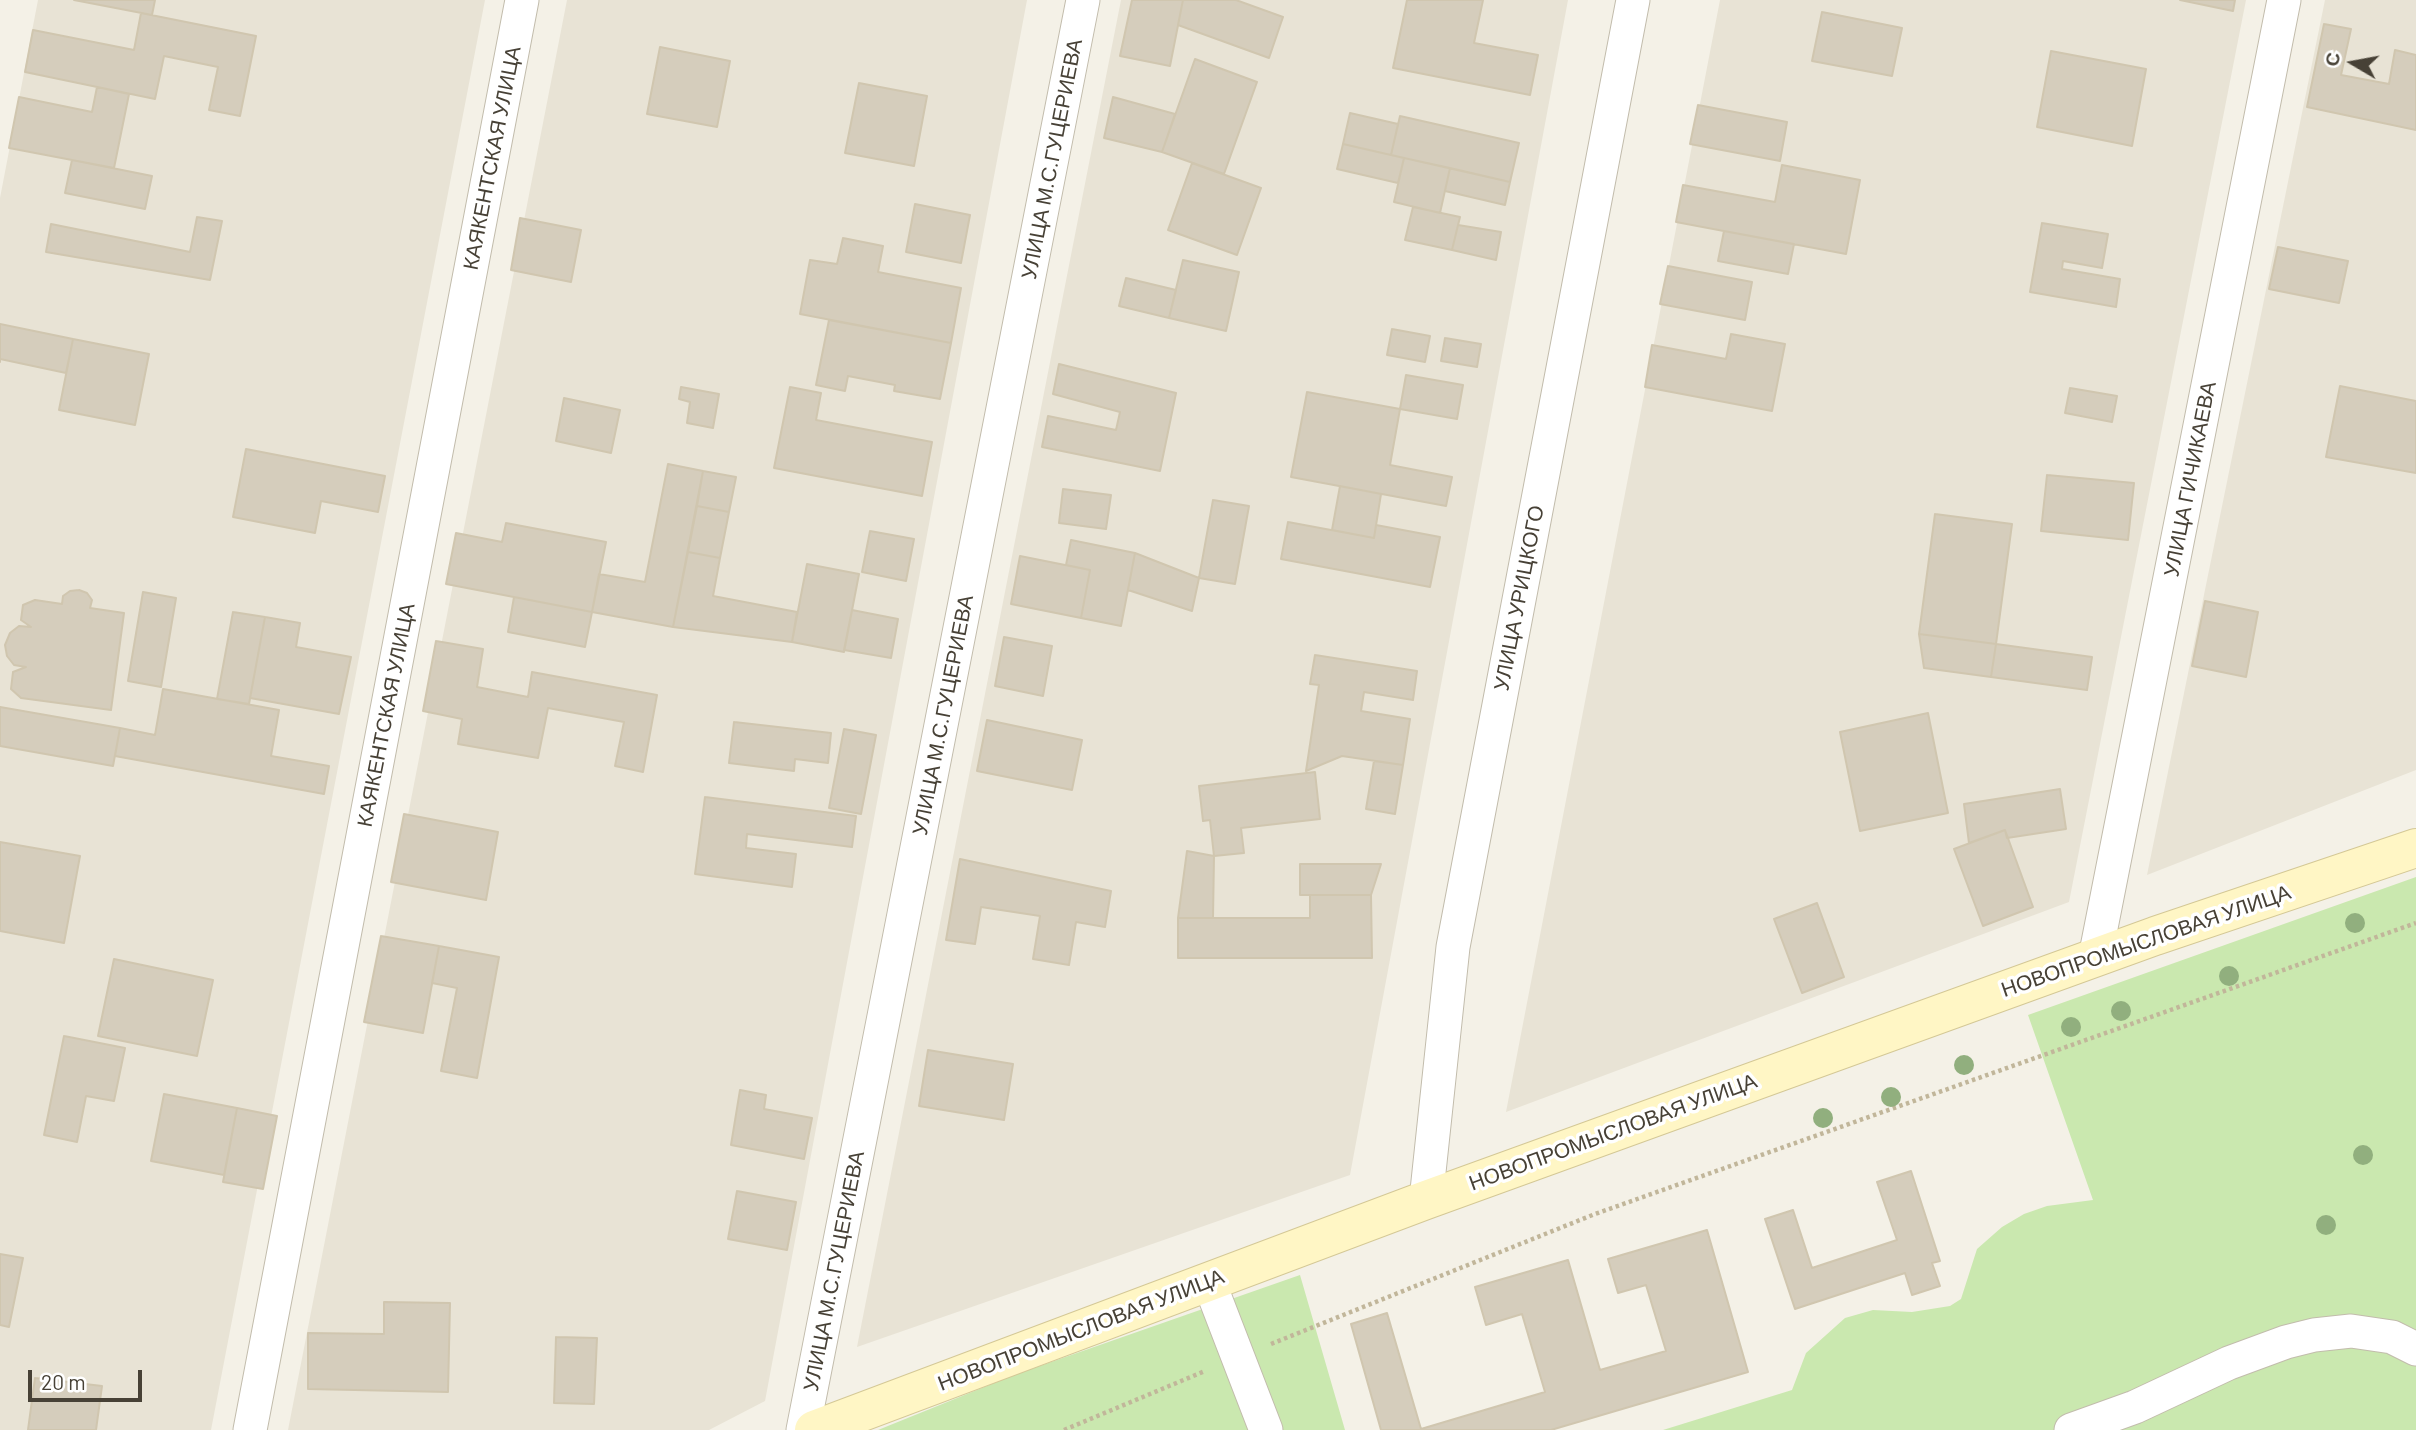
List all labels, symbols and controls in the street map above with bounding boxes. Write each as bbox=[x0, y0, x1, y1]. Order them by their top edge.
north arrow bbox=[2318, 28, 2388, 98]
street label: УЛИЦА М.С.ГУЦЕРИЕВА bbox=[1016, 37, 1088, 281]
street label: КАЯКЕНТСКАЯ УЛИЦА bbox=[458, 44, 526, 272]
text: С bbox=[2319, 51, 2344, 68]
street label: УЛИЦА ГИЧИКАЕВА bbox=[2159, 379, 2221, 579]
street label: УЛИЦА УРИЦКОГО bbox=[1489, 503, 1549, 693]
street label: УЛИЦА М.С.ГУЦЕРИЕВА bbox=[907, 593, 979, 837]
street label: КАЯКЕНТСКАЯ УЛИЦА bbox=[352, 601, 420, 829]
street label: НОВОПРОМЫСЛОВАЯ УЛИЦА bbox=[1998, 880, 2294, 1002]
street label: НОВОПРОМЫСЛОВАЯ УЛИЦА bbox=[1466, 1068, 1760, 1196]
street label: УЛИЦА М.С.ГУЦЕРИЕВА bbox=[798, 1149, 870, 1393]
street label: НОВОПРОМЫСЛОВАЯ УЛИЦА bbox=[934, 1264, 1228, 1396]
scale bar bbox=[32, 1356, 145, 1400]
text: 20 m bbox=[41, 1369, 86, 1394]

